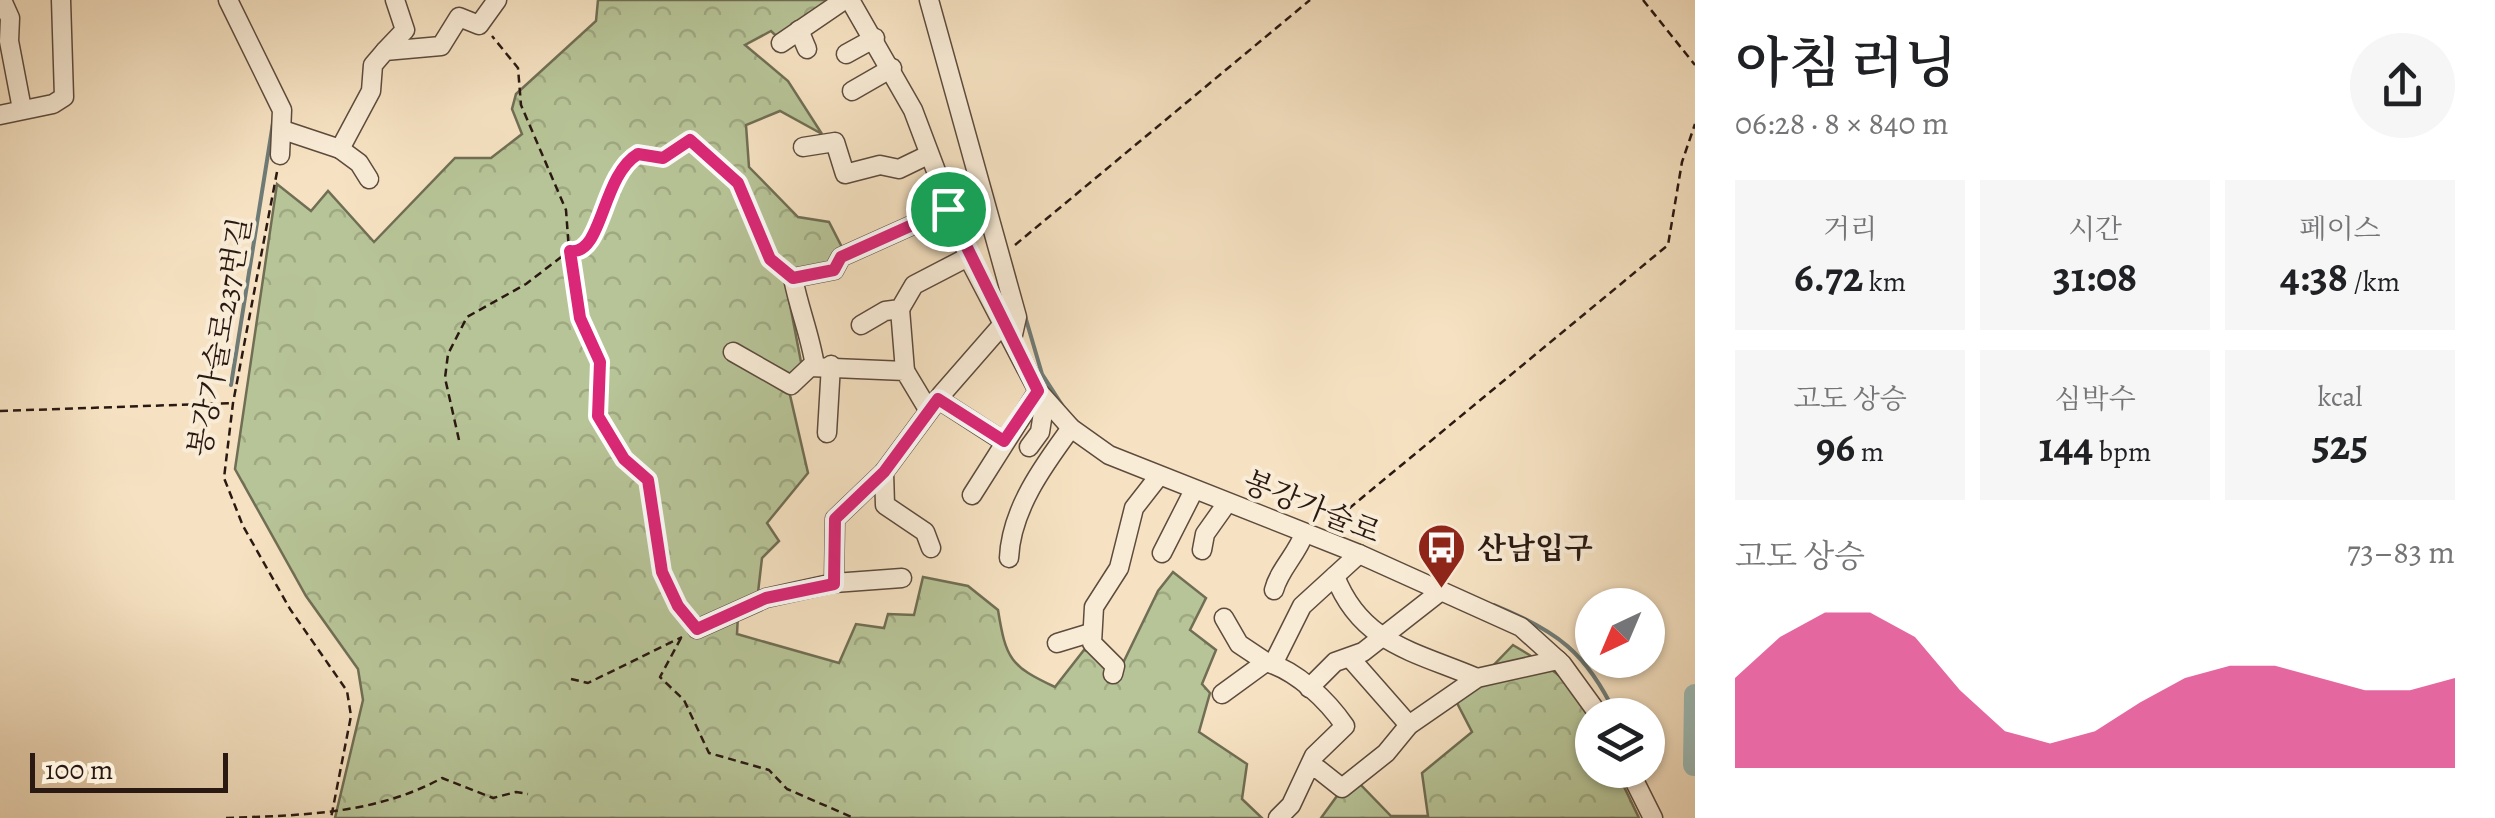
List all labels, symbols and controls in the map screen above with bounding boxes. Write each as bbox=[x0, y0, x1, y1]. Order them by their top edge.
text: 아침 러닝 bbox=[1735, 26, 1957, 101]
button: share bbox=[2350, 33, 2455, 138]
text: 06:28 · 8 × 840 m bbox=[1735, 101, 1949, 145]
pin bbox=[906, 167, 991, 252]
icon: arrive bbox=[921, 182, 976, 237]
text: 거리 bbox=[1823, 210, 1877, 248]
text: 시간 bbox=[2068, 210, 2122, 248]
text: 페이스 bbox=[2299, 210, 2381, 248]
street label: 봉강가술로237번길 bbox=[179, 214, 261, 460]
text: 6.72 bbox=[1794, 248, 1863, 305]
text: 31:08 bbox=[2053, 248, 2137, 305]
text: 4:38 bbox=[2280, 248, 2348, 305]
text: km bbox=[1863, 263, 1906, 301]
text: /km bbox=[2348, 263, 2400, 301]
text: kcal bbox=[2318, 378, 2362, 416]
text: 고도 상승 bbox=[1793, 380, 1907, 418]
text: 심박수 bbox=[2054, 380, 2136, 418]
text: 525 bbox=[2312, 416, 2368, 473]
text: 96 bbox=[1816, 418, 1855, 475]
text: 144 bbox=[2039, 418, 2093, 475]
text: m bbox=[1855, 433, 1884, 471]
text: bpm bbox=[2093, 433, 2151, 471]
street label: 봉강가술로 bbox=[1237, 461, 1387, 553]
bus stop icon: 산남입구 bbox=[1416, 522, 1468, 590]
place label: 산남입구 bbox=[1477, 528, 1593, 568]
text: 73–83 m bbox=[2347, 530, 2455, 574]
text: 고도 상승 bbox=[1735, 534, 1865, 578]
north arrow bbox=[1575, 588, 1665, 678]
map controls bbox=[1575, 588, 1665, 788]
button: layers bbox=[1575, 698, 1665, 788]
scale bar bbox=[30, 748, 228, 792]
text: 100 m bbox=[45, 751, 113, 789]

